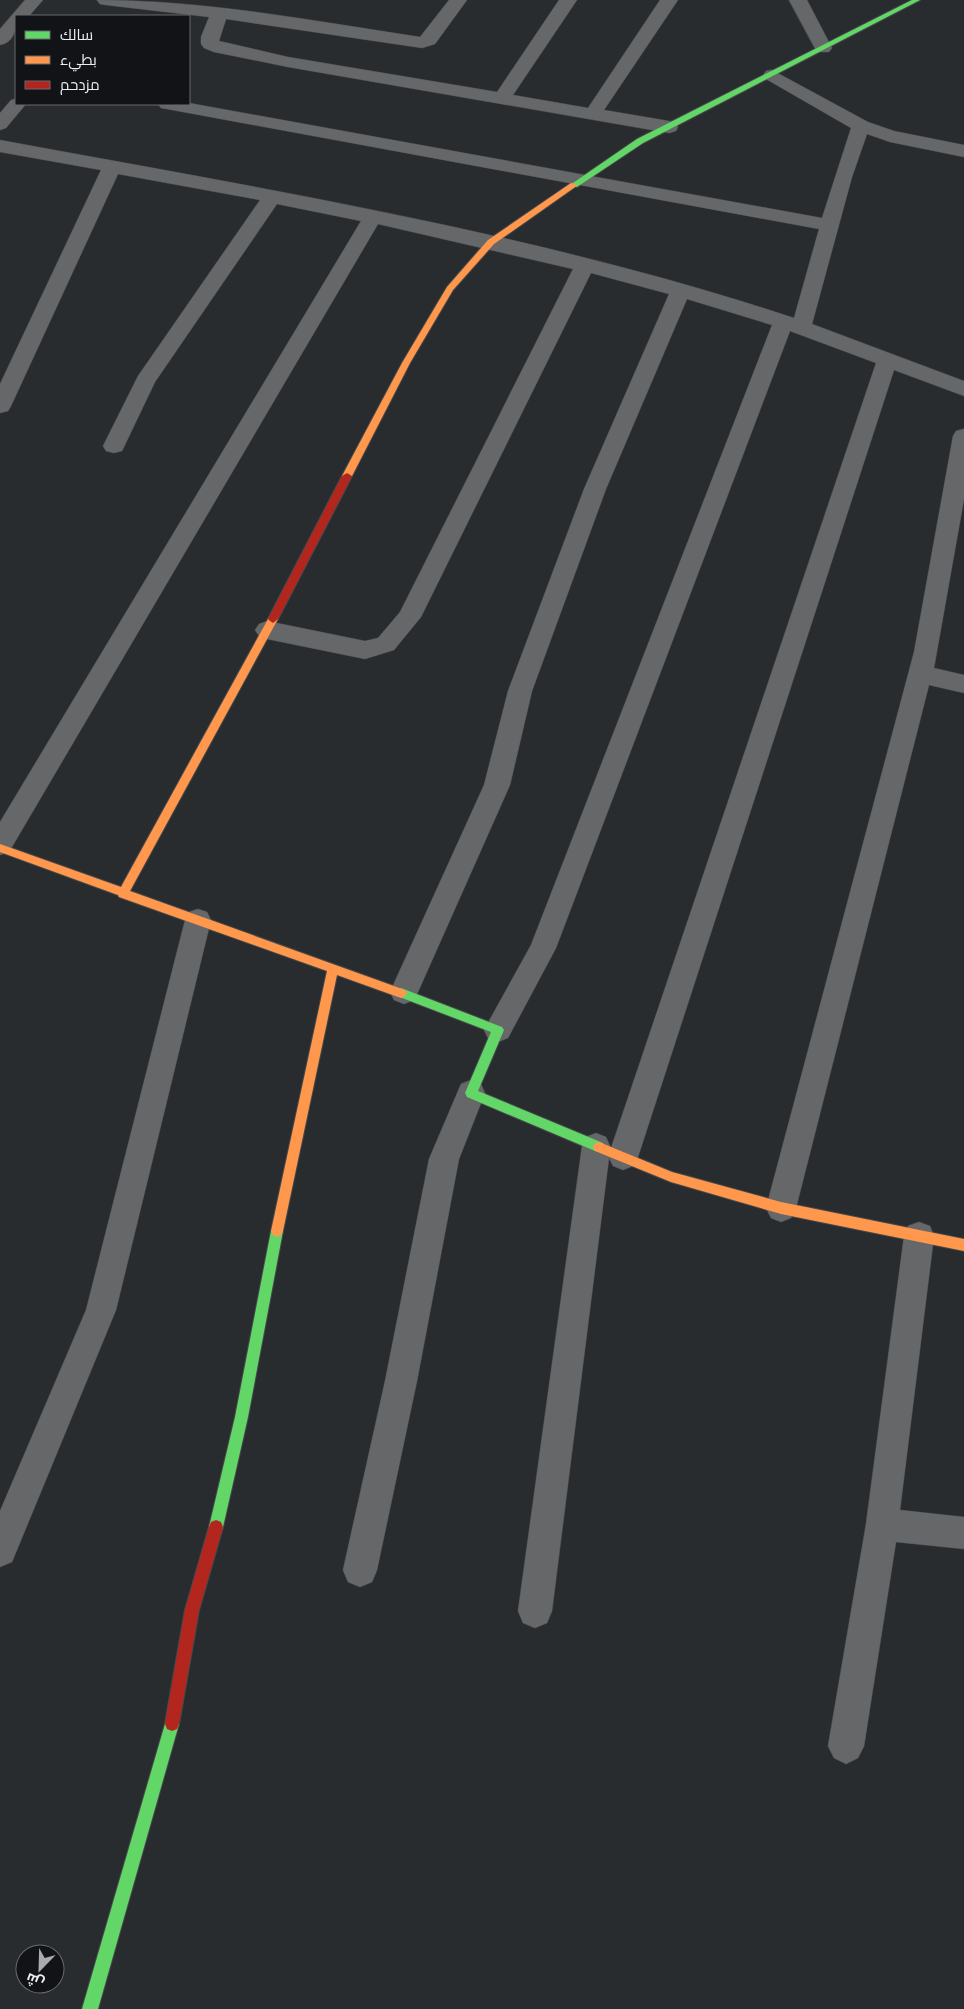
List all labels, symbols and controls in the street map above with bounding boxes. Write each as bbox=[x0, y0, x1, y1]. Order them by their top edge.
legend bbox=[15, 15, 190, 105]
text: سالك bbox=[60, 25, 93, 44]
text: بطيء bbox=[60, 50, 97, 72]
text: مزدحم bbox=[60, 75, 100, 95]
north arrow bbox=[15, 1944, 65, 1994]
text: ش bbox=[23, 1969, 47, 1993]

